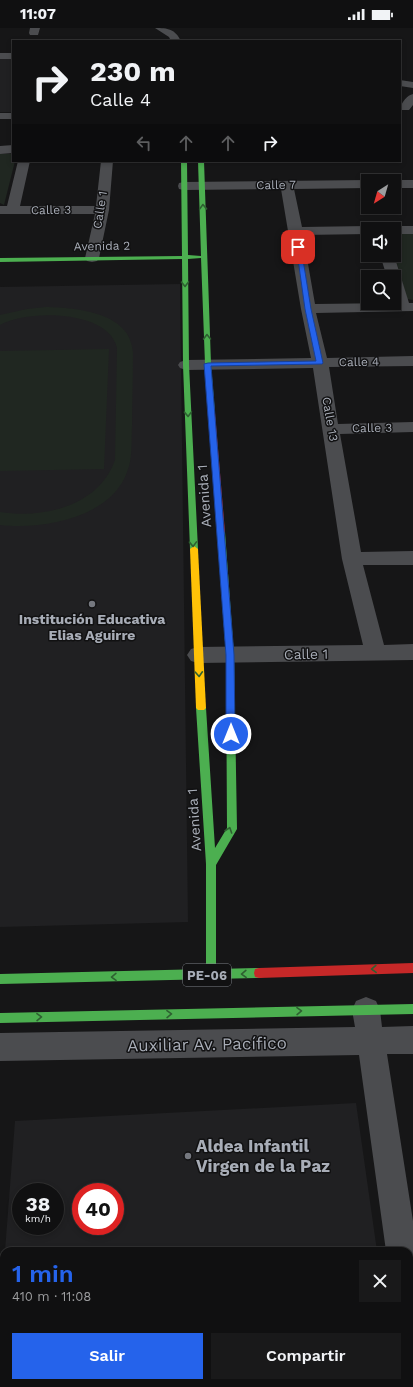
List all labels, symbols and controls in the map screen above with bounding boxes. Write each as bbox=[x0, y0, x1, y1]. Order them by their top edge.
text: 11:07 bbox=[20, 5, 56, 23]
text: 230 m bbox=[90, 55, 176, 88]
icon: right bbox=[24, 56, 76, 108]
text: Calle 4 bbox=[90, 89, 151, 110]
icon: left bbox=[133, 132, 155, 154]
icon: ahead bbox=[175, 132, 197, 154]
icon: ahead bbox=[217, 132, 239, 154]
icon: right bbox=[259, 132, 281, 154]
north arrow bbox=[361, 174, 401, 214]
map controls bbox=[361, 174, 401, 310]
street label: Calle 7 bbox=[256, 178, 296, 192]
street label: Calle 1 bbox=[90, 190, 110, 230]
street label: Calle 3 bbox=[31, 203, 71, 217]
one-way arrow bbox=[198, 204, 207, 210]
button: sound bbox=[361, 222, 401, 262]
pin bbox=[281, 230, 315, 264]
icon: arrive bbox=[287, 236, 309, 258]
street label: Avenida 2 bbox=[74, 239, 130, 253]
button: search bbox=[361, 270, 401, 310]
one-way arrow bbox=[181, 281, 189, 287]
one-way arrow bbox=[203, 334, 211, 340]
street label: Calle 4 bbox=[339, 355, 379, 369]
street label: Calle 13 bbox=[319, 396, 341, 442]
one-way arrow bbox=[184, 411, 192, 417]
street label: Calle 3 bbox=[352, 421, 392, 435]
street label: Avenida 1 bbox=[194, 464, 214, 528]
one-way arrow bbox=[189, 541, 198, 547]
marker: Institución Educativa Elias Aguirre bbox=[87, 599, 97, 609]
place label: Institución Educativa Elias Aguirre bbox=[19, 611, 166, 643]
street label: Calle 1 bbox=[284, 646, 328, 662]
one-way arrow bbox=[195, 671, 203, 677]
position arrow bbox=[210, 713, 252, 755]
street label: Avenida 1 bbox=[184, 788, 204, 852]
one-way arrow bbox=[225, 826, 233, 833]
road number: PE-06 bbox=[183, 964, 231, 986]
one-way arrow bbox=[371, 965, 377, 973]
one-way arrow bbox=[241, 970, 247, 978]
one-way arrow bbox=[111, 973, 117, 981]
one-way arrow bbox=[296, 1007, 302, 1016]
one-way arrow bbox=[166, 1010, 172, 1018]
one-way arrow bbox=[36, 1013, 42, 1021]
street label: Auxiliar Av. Pacífico bbox=[127, 1033, 287, 1055]
place label: Aldea Infantil Virgen de la Paz bbox=[196, 1136, 330, 1176]
marker: Aldea Infantil Virgen de la Paz bbox=[183, 1151, 193, 1161]
speed limit sign: 40 bbox=[72, 1183, 124, 1235]
text: 38 bbox=[26, 1192, 50, 1216]
text: km/h bbox=[25, 1213, 51, 1224]
text: 1 min bbox=[12, 1260, 74, 1288]
button: close bbox=[359, 1260, 401, 1302]
text: 410 m · 11:08 bbox=[12, 1289, 91, 1304]
button: Salir bbox=[12, 1333, 203, 1379]
button: Compartir bbox=[211, 1333, 401, 1379]

